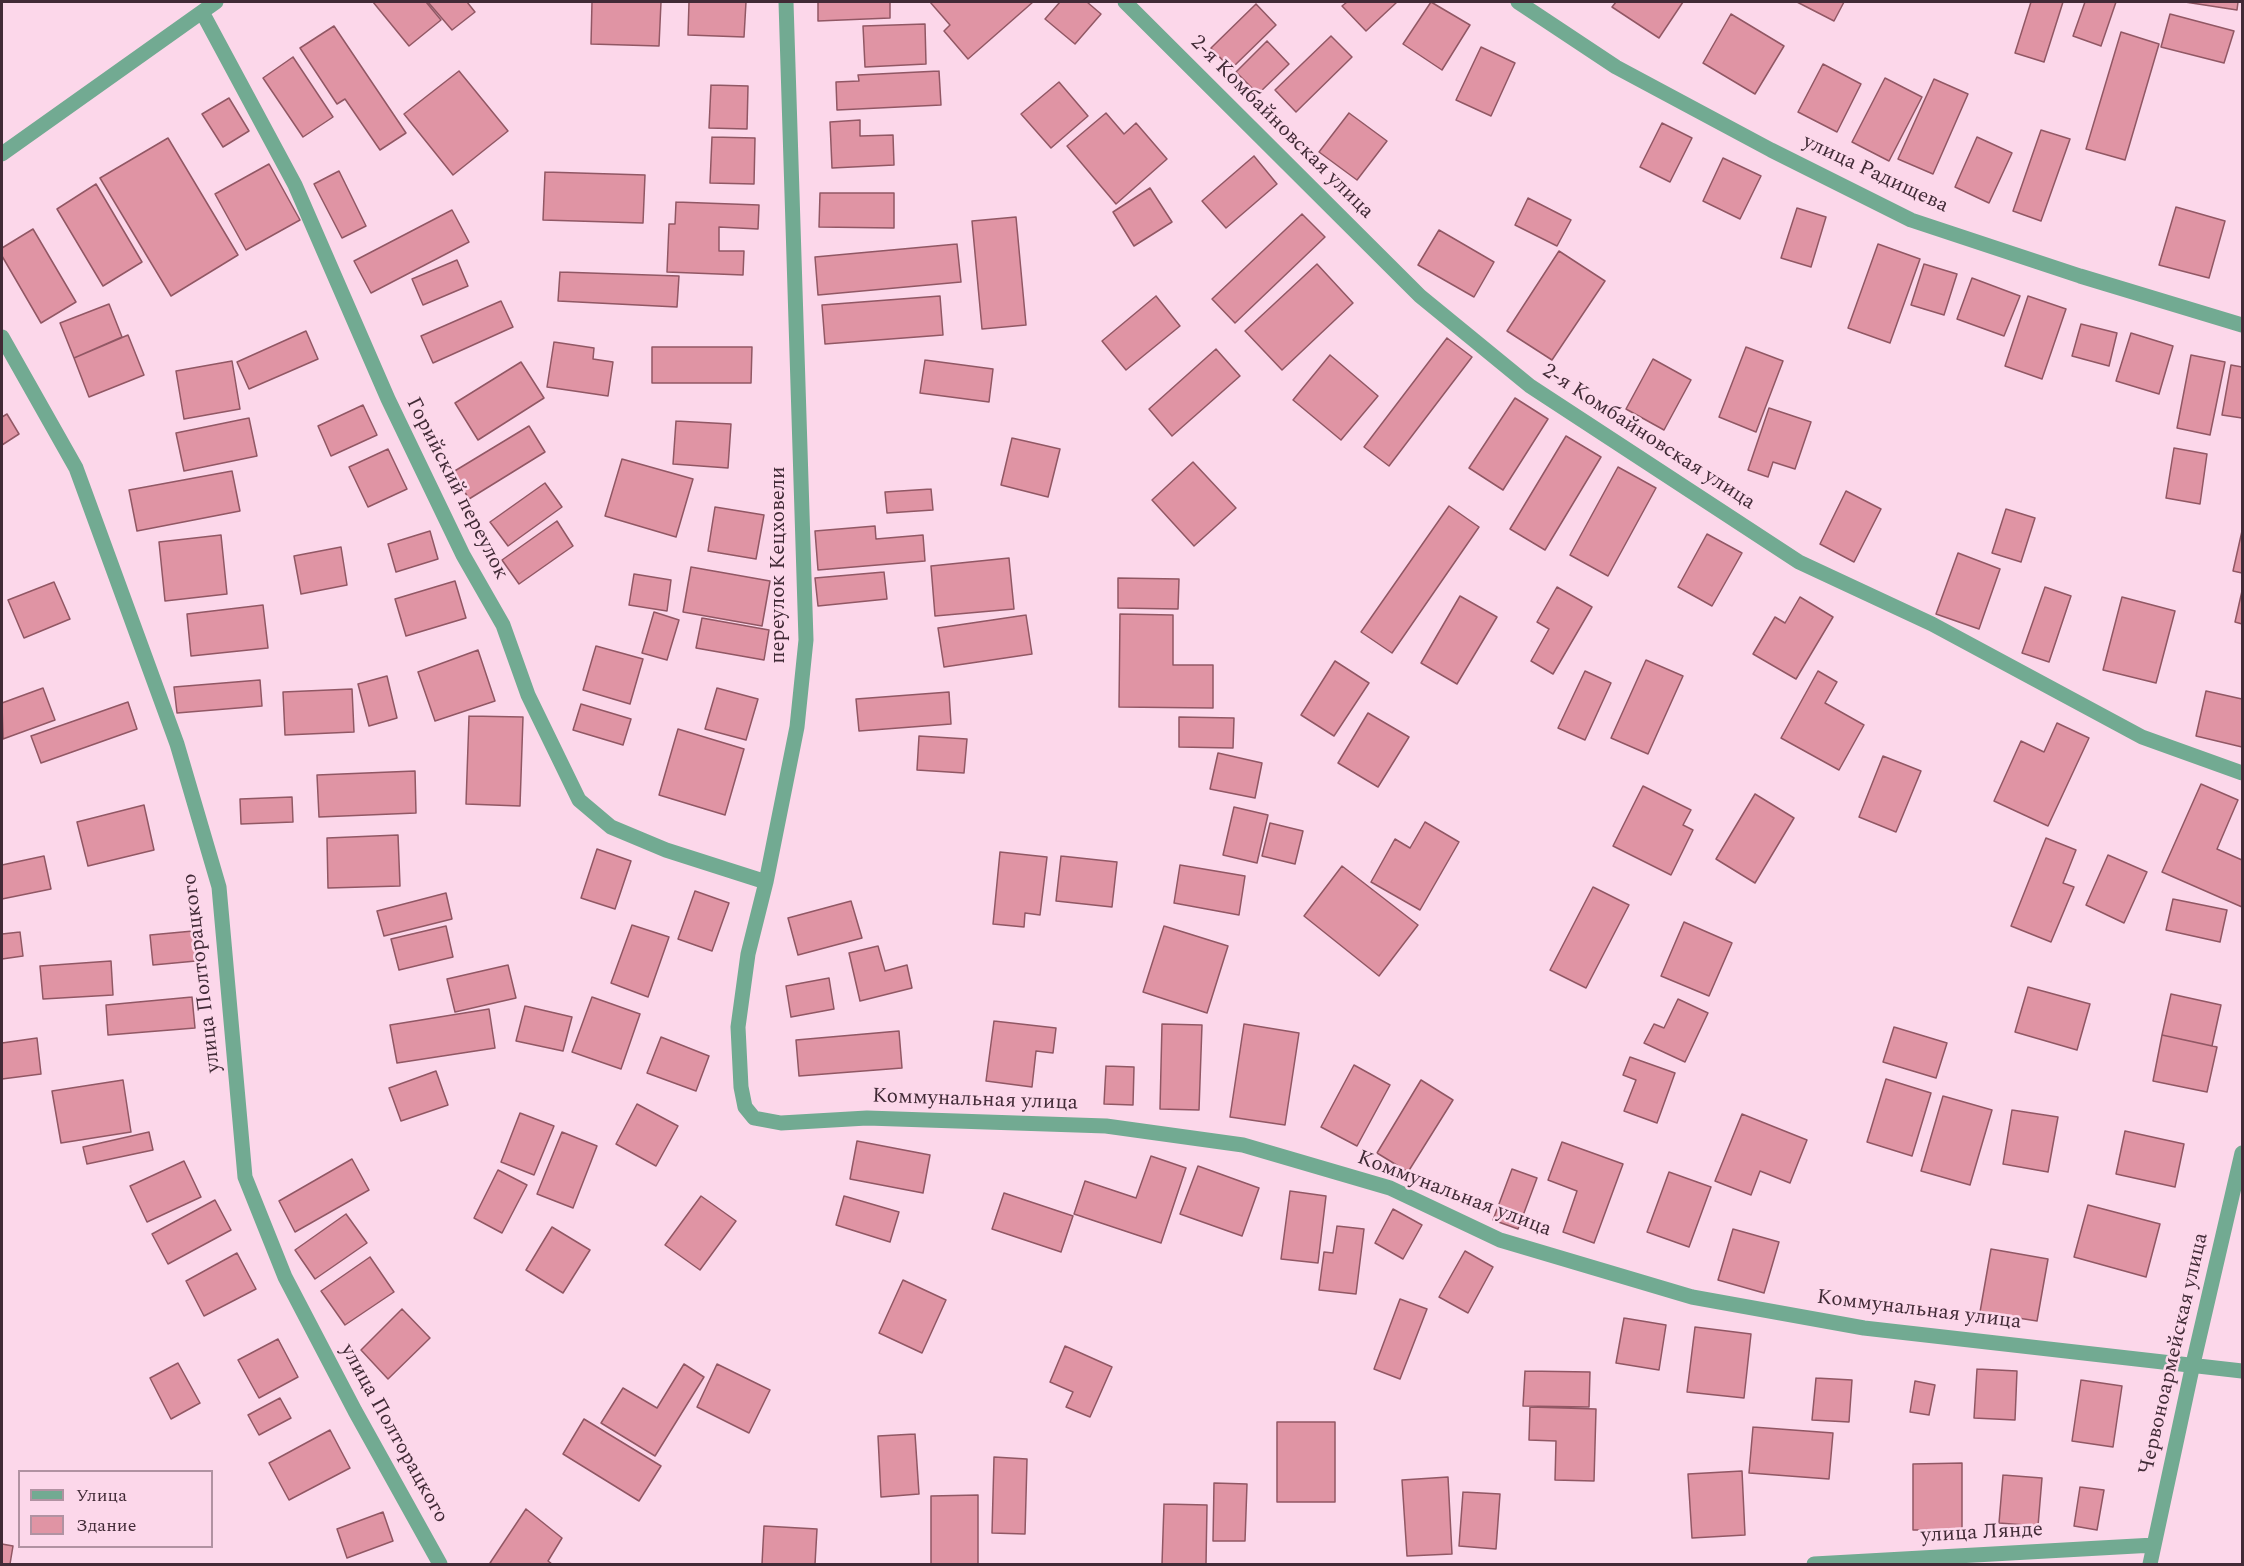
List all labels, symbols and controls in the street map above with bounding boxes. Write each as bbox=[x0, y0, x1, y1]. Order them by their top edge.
street label: 2-я Комбайновская улица bbox=[1184, 31, 1378, 225]
street label: улица Радищева bbox=[1798, 130, 1952, 220]
street label: 2-я Комбайновская улица bbox=[1537, 360, 1759, 516]
street label: Горийский переулок bbox=[399, 394, 513, 584]
street label: переулок Кецховели bbox=[767, 466, 793, 664]
street label: улица Полторацкого bbox=[178, 872, 228, 1074]
street label: Коммунальная улица bbox=[872, 1085, 1078, 1117]
street label: Коммунальная улица bbox=[1353, 1146, 1555, 1244]
street label: Червоноармейская улица bbox=[2135, 1230, 2215, 1478]
street label: Коммунальная улица bbox=[1815, 1286, 2023, 1336]
street label: улица Полторацкого bbox=[333, 1340, 453, 1528]
legend bbox=[18, 1470, 213, 1548]
text: Улица bbox=[76, 1482, 127, 1509]
text: Здание bbox=[76, 1512, 136, 1539]
street label: улица Лянде bbox=[1920, 1518, 2044, 1550]

